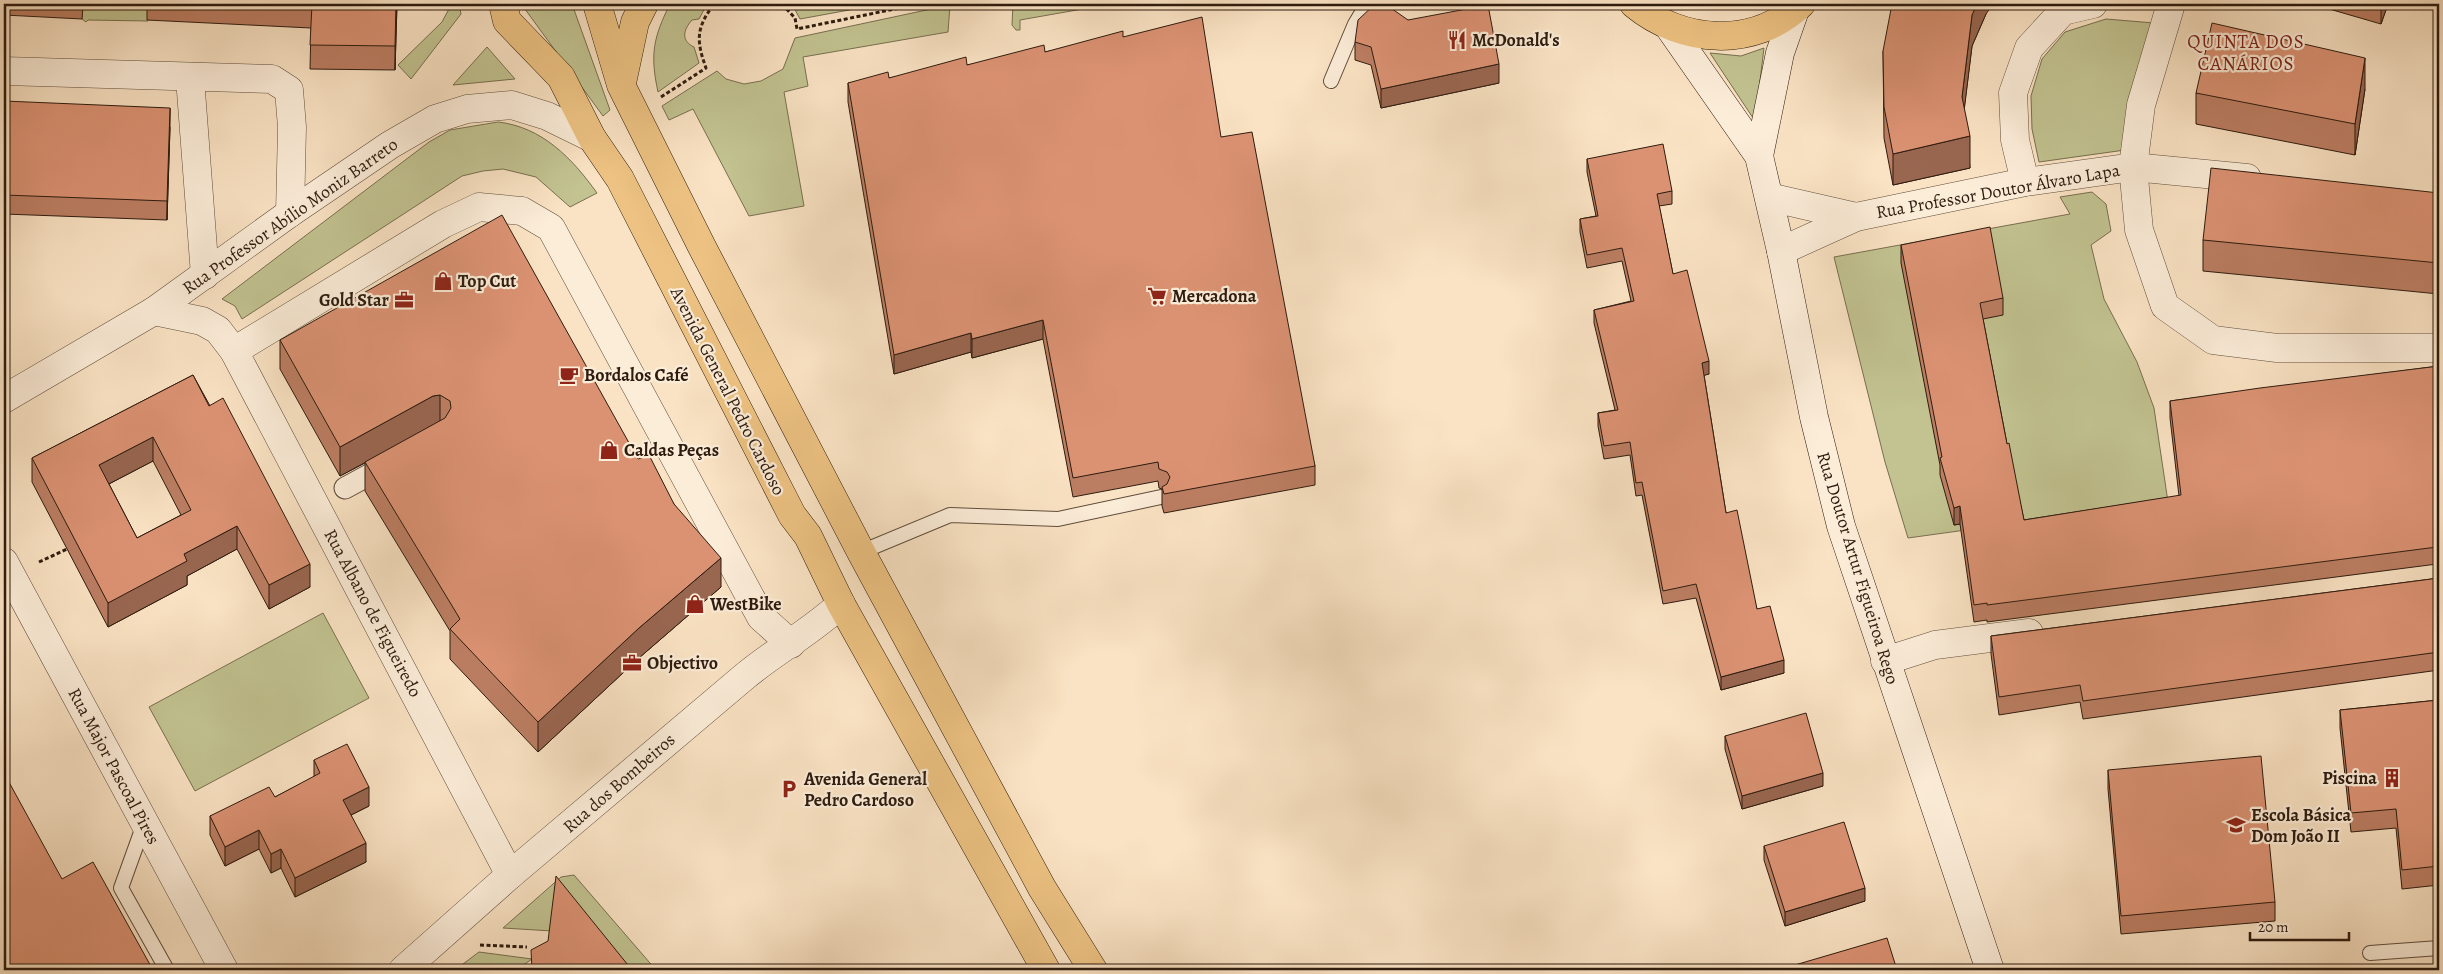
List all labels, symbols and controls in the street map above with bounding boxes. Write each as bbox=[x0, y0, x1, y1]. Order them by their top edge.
place label: McDonald's bbox=[1472, 28, 1560, 52]
restaurant icon: McDonald's bbox=[1446, 29, 1468, 51]
district label: QUINTA DOS CANÁRIOS bbox=[2187, 29, 2305, 77]
street label: Rua Professor Abílio Moniz Barreto bbox=[178, 132, 403, 300]
street label: Rua Professor Doutor Álvaro Lapa bbox=[1874, 158, 2122, 224]
place label: Top Cut bbox=[458, 269, 516, 293]
shop icon: Top Cut bbox=[432, 270, 454, 292]
street label: Avenida General Pedro Cardoso bbox=[665, 282, 791, 499]
place label: Mercadona bbox=[1172, 284, 1257, 308]
supermarket icon: Mercadona bbox=[1146, 285, 1168, 307]
place label: Gold Star bbox=[319, 288, 390, 312]
office icon: Gold Star bbox=[393, 289, 415, 311]
place label: Bordalos Café bbox=[584, 363, 689, 387]
cafe icon: Bordalos Café bbox=[558, 364, 580, 386]
place label: Caldas Peças bbox=[624, 438, 719, 462]
shop icon: Caldas Peças bbox=[598, 439, 620, 461]
street label: Rua Doutor Artur Figueiroa Rego bbox=[1811, 449, 1905, 687]
street label: Rua Albano de Figueiredo bbox=[318, 525, 428, 701]
place label: WestBike bbox=[709, 592, 782, 616]
shop icon: WestBike bbox=[684, 593, 706, 615]
place label: Objectivo bbox=[647, 651, 718, 675]
office icon: Objectivo bbox=[621, 652, 643, 674]
street label: Rua Major Pascoal Pires bbox=[63, 683, 165, 849]
street label: Rua dos Bombeiros bbox=[558, 728, 680, 838]
place label: Piscina bbox=[2322, 766, 2377, 790]
place label: Avenida General Pedro Cardoso bbox=[803, 767, 927, 812]
building icon: Piscina bbox=[2381, 767, 2403, 789]
parking icon: Avenida General Pedro Cardoso bbox=[778, 778, 800, 800]
place label: Escola Básica Dom João II bbox=[2251, 803, 2351, 848]
school or university icon: Escola Básica Dom João II bbox=[2225, 814, 2247, 836]
scale bar bbox=[2250, 909, 2349, 941]
text: 20 m bbox=[2258, 917, 2289, 937]

